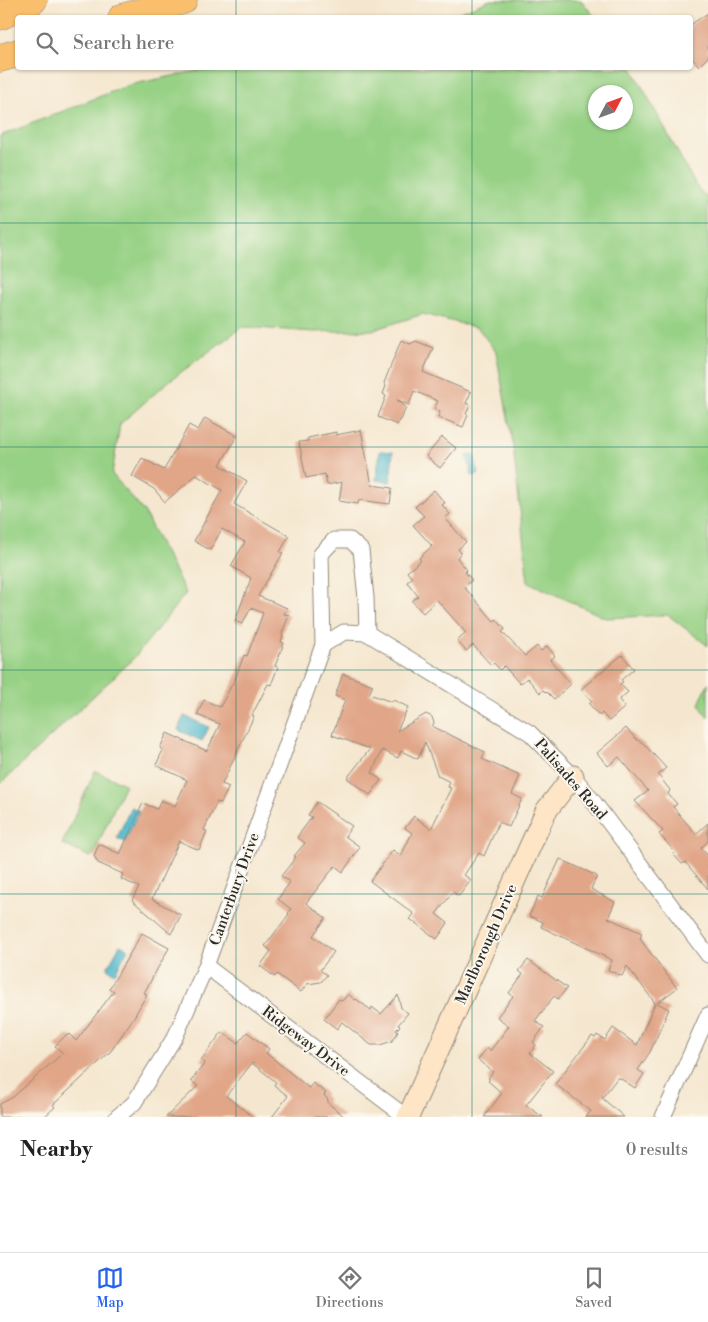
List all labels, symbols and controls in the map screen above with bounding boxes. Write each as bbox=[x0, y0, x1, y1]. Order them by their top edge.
search box bbox=[15, 15, 693, 70]
icon: search bbox=[33, 29, 61, 57]
text: Search here bbox=[73, 31, 174, 55]
north arrow bbox=[588, 85, 633, 130]
street label: Palisades Road bbox=[530, 735, 611, 824]
street label: Canterbury Drive bbox=[205, 830, 264, 948]
street label: Marlborough Drive bbox=[451, 881, 522, 1007]
street label: Ridgeway Drive bbox=[258, 1002, 354, 1081]
text: Nearby bbox=[20, 1137, 93, 1163]
text: 0 results bbox=[626, 1140, 688, 1160]
tab: Map bbox=[96, 1264, 124, 1312]
tab: Directions bbox=[316, 1264, 383, 1312]
tab: Saved bbox=[575, 1264, 612, 1312]

